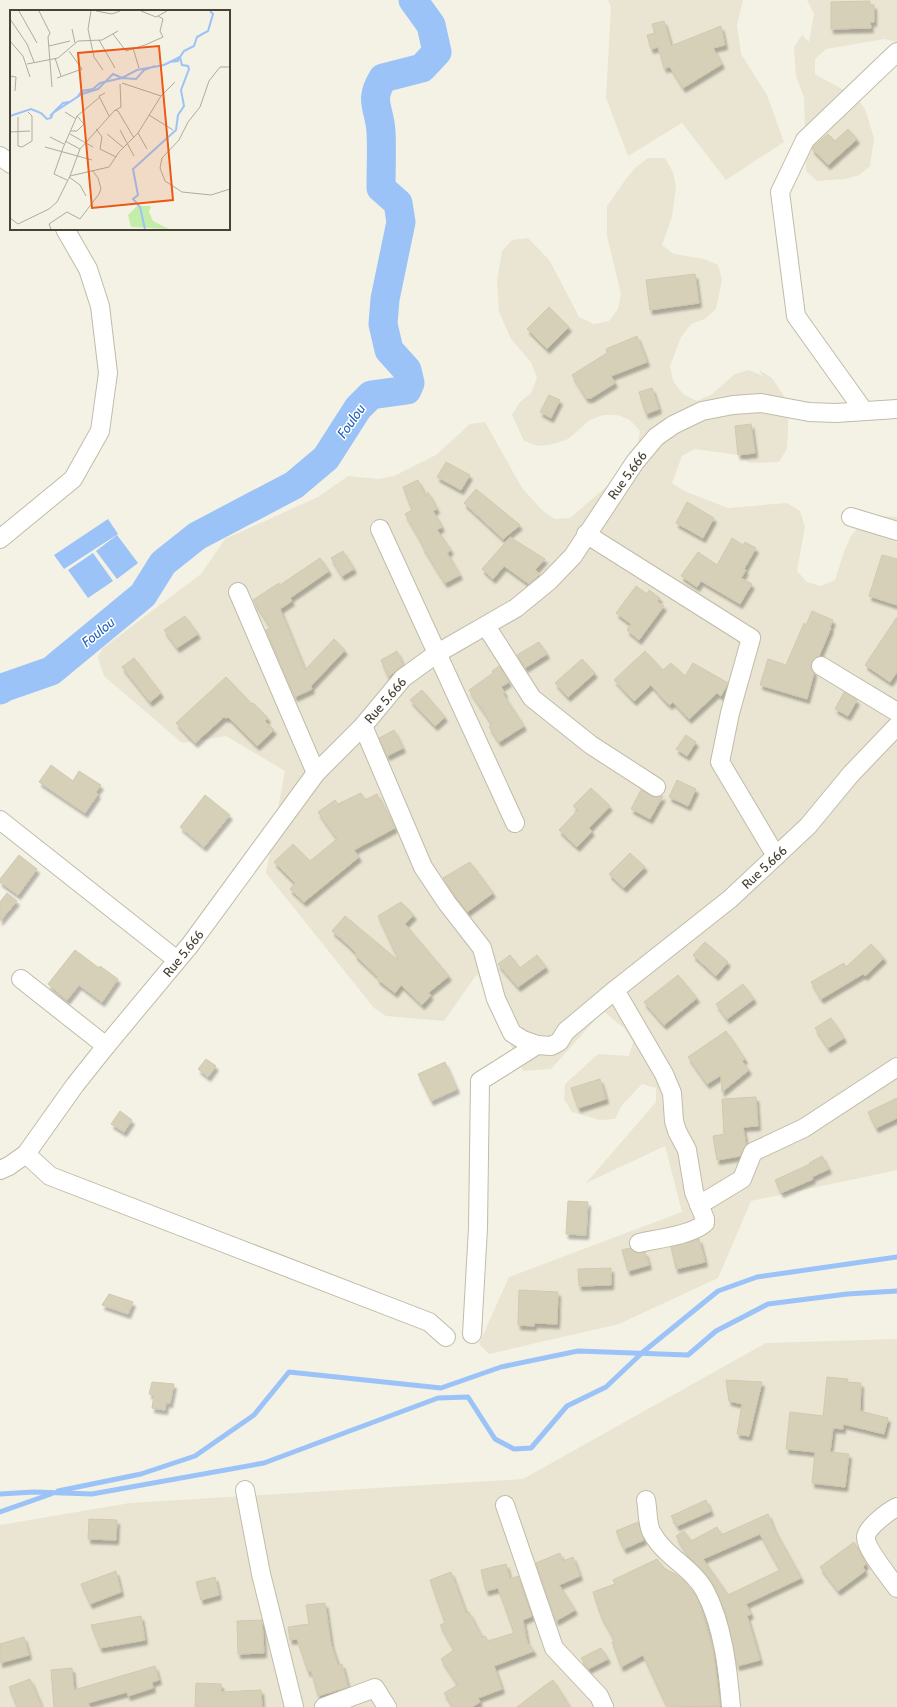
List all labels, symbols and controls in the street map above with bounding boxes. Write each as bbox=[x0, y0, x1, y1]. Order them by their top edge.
inset map bbox=[10, 10, 230, 230]
water label: Foulou bbox=[333, 400, 369, 442]
street label: Rue 5.666 bbox=[604, 448, 650, 502]
water label: Foulou bbox=[78, 613, 118, 651]
street label: Rue 5.666 bbox=[361, 674, 409, 726]
street label: Rue 5.666 bbox=[738, 842, 790, 892]
street label: Rue 5.666 bbox=[159, 926, 207, 980]

